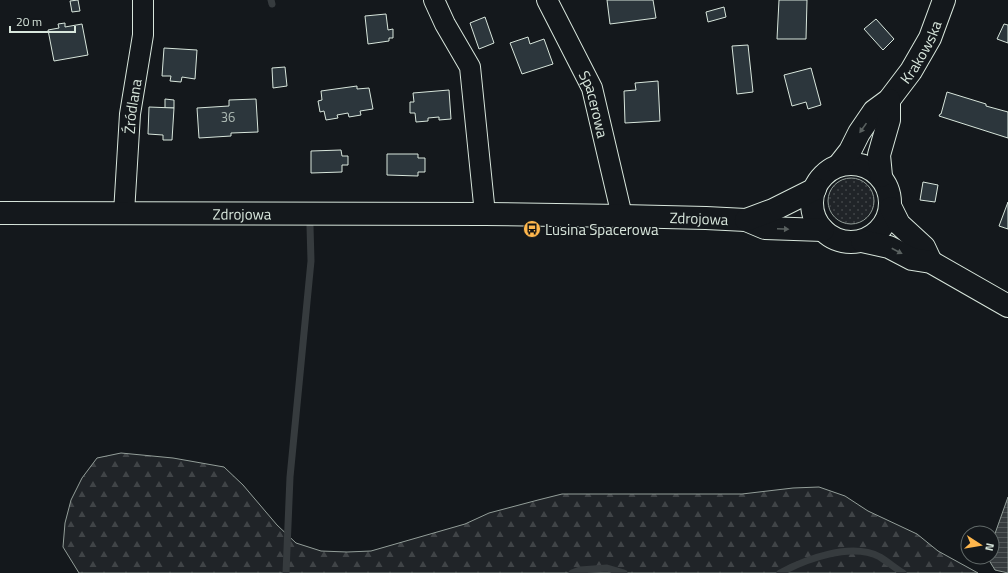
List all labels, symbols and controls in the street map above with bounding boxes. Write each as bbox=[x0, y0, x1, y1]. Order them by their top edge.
scale bar bbox=[10, 8, 75, 34]
text: 20 m bbox=[16, 12, 42, 31]
street label: Krakowska bbox=[894, 17, 947, 88]
street label: Spacerowa bbox=[573, 66, 615, 141]
street label: Źródlana bbox=[117, 77, 147, 135]
house number: 36 bbox=[221, 107, 235, 127]
one-way arrow bbox=[859, 122, 867, 133]
street label: Zdrojowa bbox=[213, 202, 272, 225]
street label: Zdrojowa bbox=[669, 206, 729, 231]
place label: Lusina Spacerowa bbox=[545, 218, 659, 241]
bus stop icon: Lusina Spacerowa bbox=[522, 219, 542, 239]
one-way arrow bbox=[777, 225, 789, 232]
one-way arrow bbox=[891, 248, 903, 254]
north arrow bbox=[960, 525, 1000, 565]
text: N bbox=[981, 542, 998, 552]

